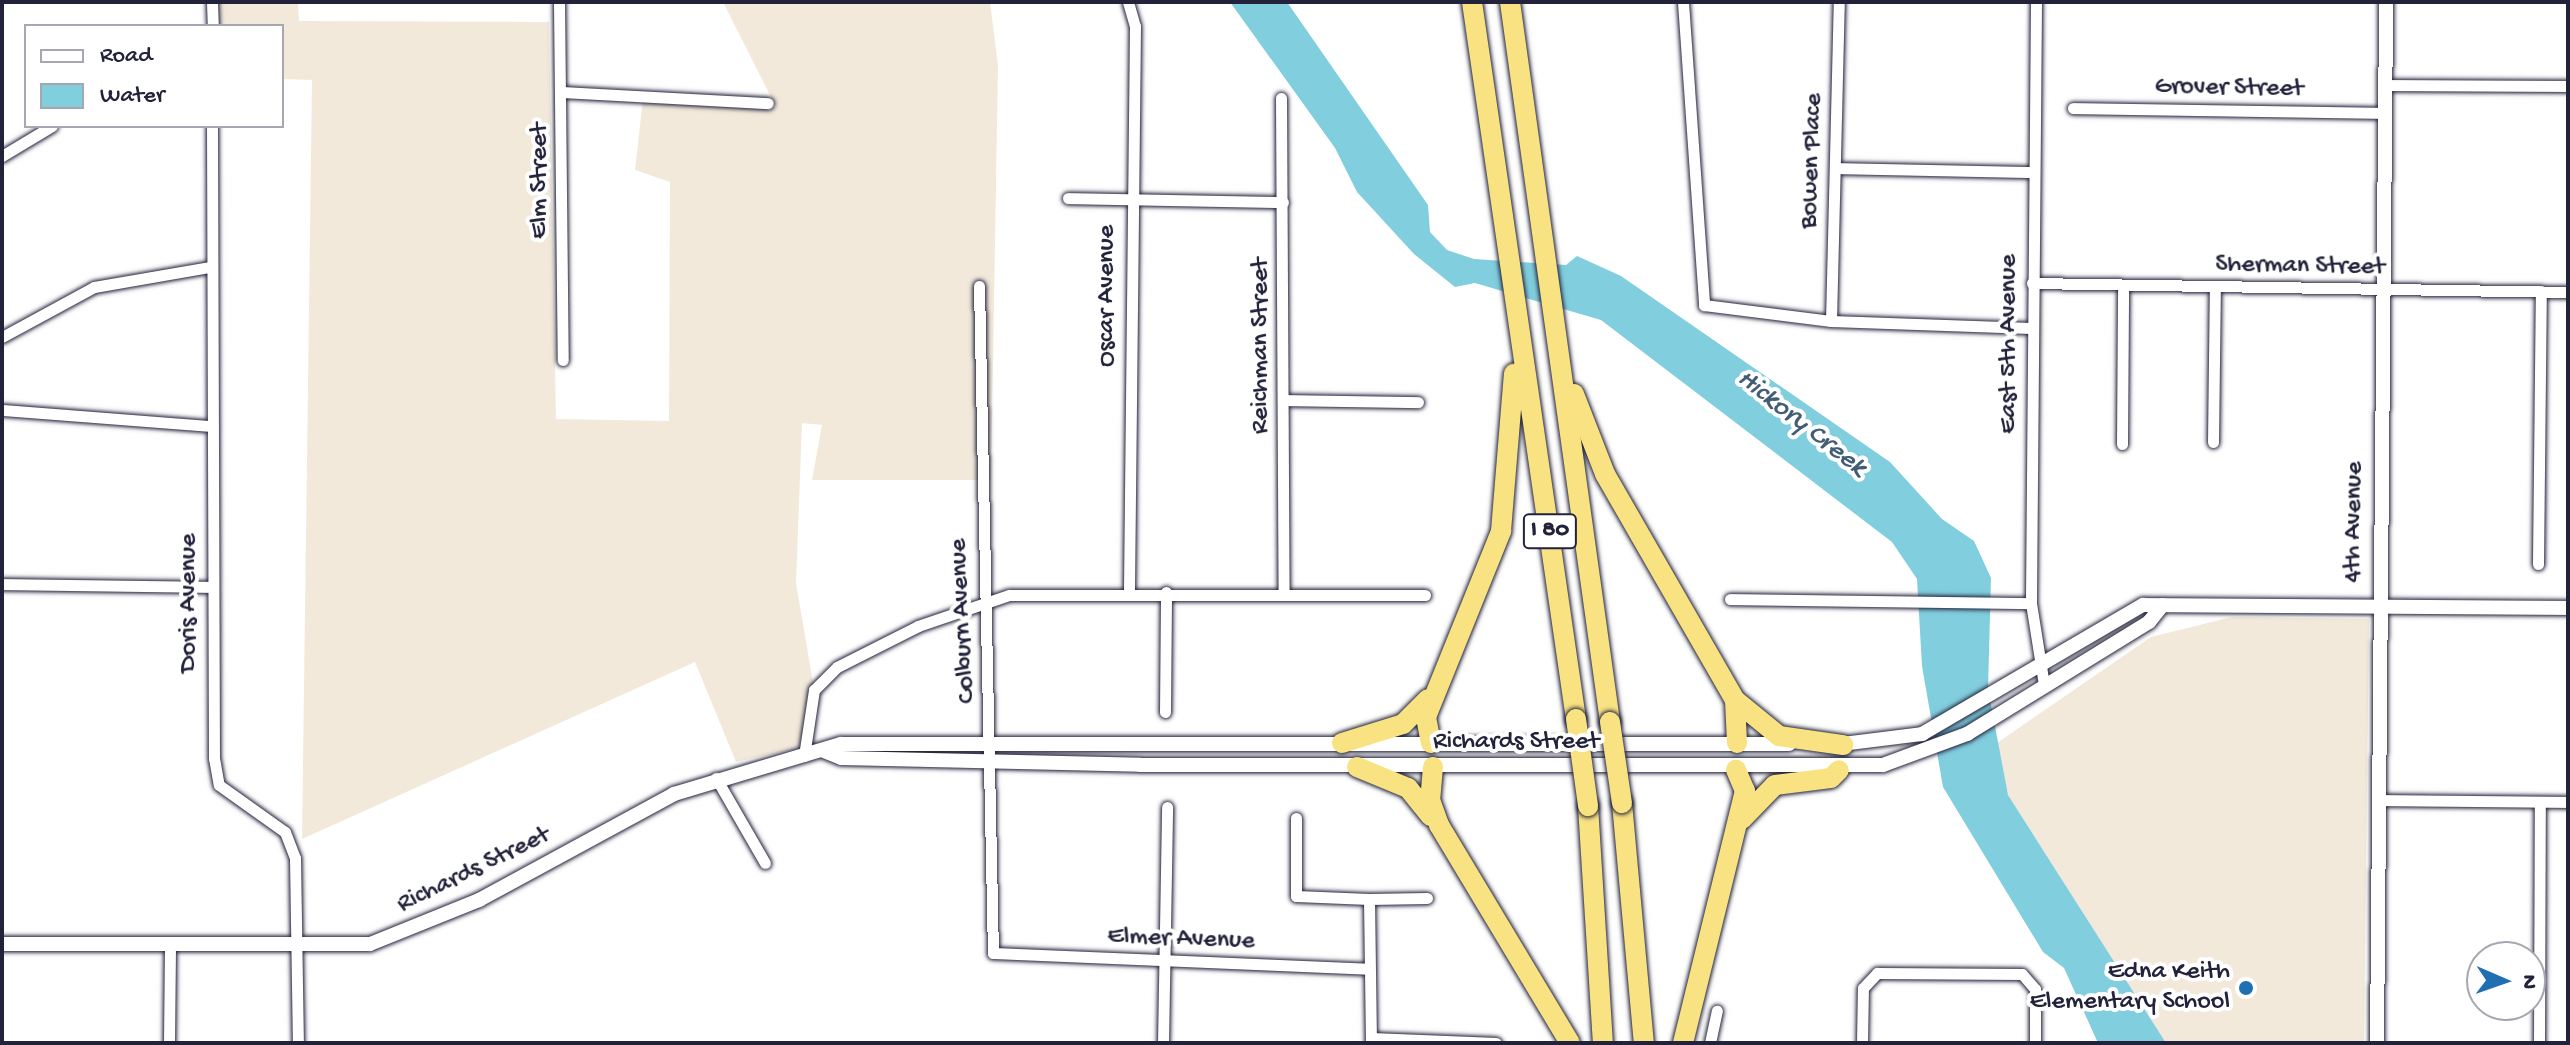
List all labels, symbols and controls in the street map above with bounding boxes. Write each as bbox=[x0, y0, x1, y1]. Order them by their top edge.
legend bbox=[24, 24, 284, 128]
text: Road bbox=[100, 42, 152, 71]
street label: Grover Street bbox=[2154, 72, 2304, 106]
text: Water bbox=[100, 82, 164, 111]
street label: Bowen Place bbox=[1795, 93, 1831, 229]
street label: Elm Street bbox=[525, 123, 557, 239]
street label: Oscar Avenue bbox=[1092, 225, 1124, 367]
street label: Sherman Street bbox=[2215, 250, 2385, 284]
street label: East 5th Avenue bbox=[1994, 254, 2026, 434]
street label: Reichman Street bbox=[1246, 258, 1278, 434]
water label: Hickory Creek bbox=[1729, 363, 1873, 485]
street label: 4th Avenue bbox=[2338, 461, 2372, 583]
road number: I 80 bbox=[1522, 511, 1578, 551]
street label: Doris Avenue bbox=[174, 533, 206, 673]
street label: Colburn Avenue bbox=[944, 538, 984, 704]
street label: Richards Street bbox=[1433, 727, 1599, 759]
street label: Richards Street bbox=[393, 821, 555, 921]
street label: Elmer Avenue bbox=[1107, 922, 1255, 958]
north arrow bbox=[2466, 941, 2546, 1021]
place label: Edna Keith Elementary School bbox=[2030, 957, 2230, 1018]
text: N bbox=[2515, 974, 2541, 989]
marker: Edna Keith Elementary School bbox=[2237, 979, 2255, 997]

